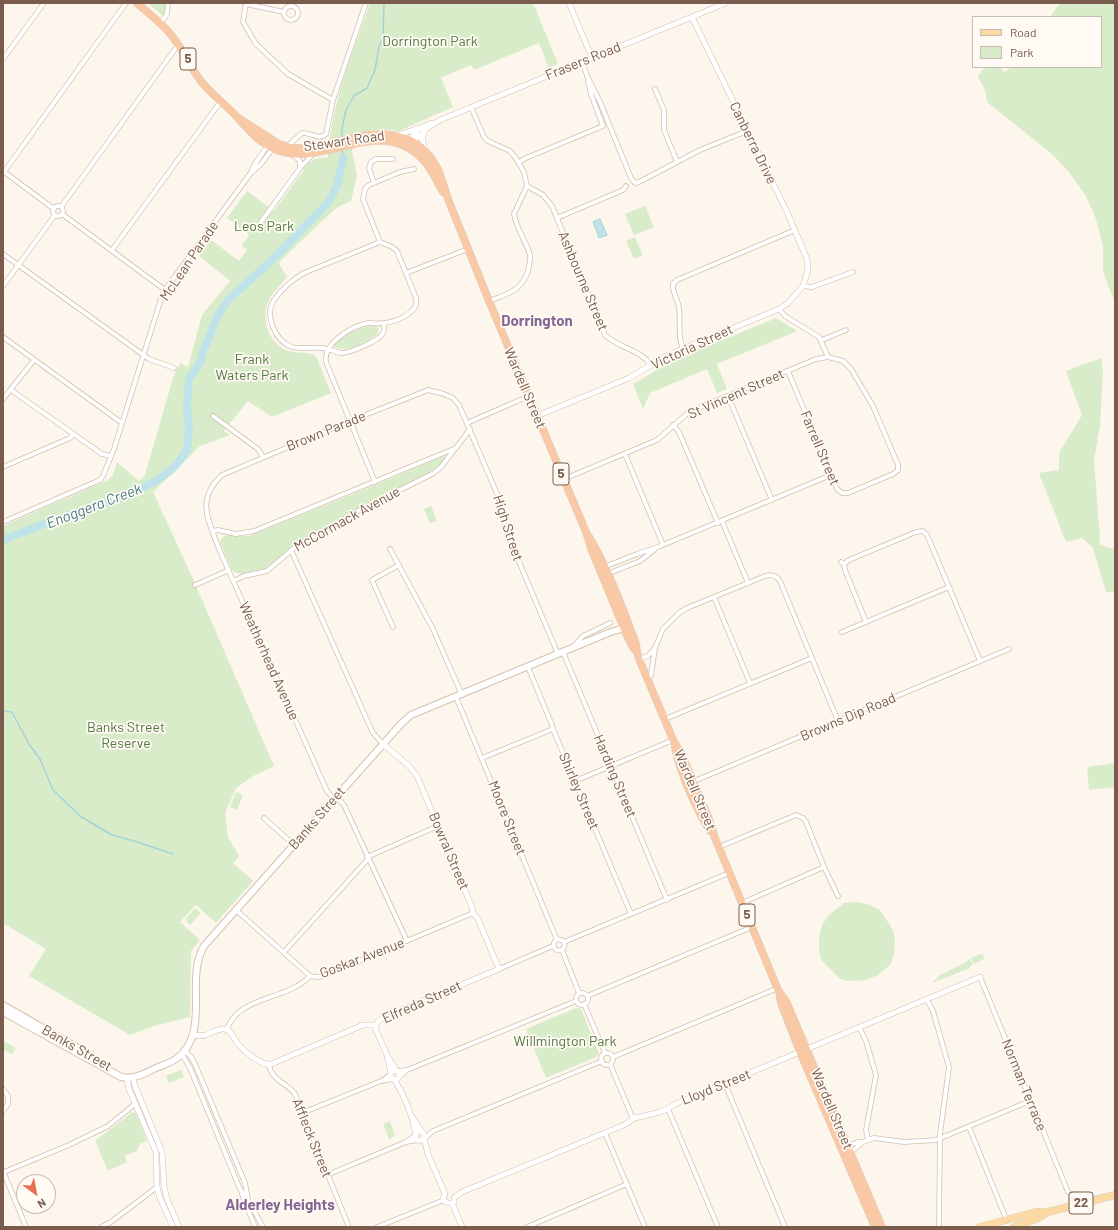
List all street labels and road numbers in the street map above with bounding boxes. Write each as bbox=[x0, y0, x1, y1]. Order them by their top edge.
street label: Frasers Road bbox=[543, 38, 623, 84]
road number: 5 bbox=[180, 48, 196, 70]
street label: Canberra Drive bbox=[726, 99, 780, 187]
street label: Stewart Road bbox=[302, 127, 386, 155]
street label: McLean Parade bbox=[156, 218, 222, 304]
street label: Ashbourne Street bbox=[554, 229, 612, 333]
street label: Victoria Street bbox=[648, 321, 736, 373]
street label: Wardell Street bbox=[500, 345, 550, 431]
street label: St Vincent Street bbox=[685, 365, 787, 423]
street label: Brown Parade bbox=[284, 407, 368, 455]
street label: Farrell Street bbox=[797, 408, 843, 488]
road number: 5 bbox=[553, 463, 569, 485]
street label: McCormack Avenue bbox=[291, 483, 403, 555]
street label: High Street bbox=[489, 493, 527, 563]
street label: Weatherhead Avenue bbox=[235, 599, 303, 723]
street label: Browns Dip Road bbox=[798, 689, 898, 745]
street label: Harding Street bbox=[590, 732, 640, 820]
street label: Wardell Street bbox=[670, 747, 720, 833]
street label: Shirley Street bbox=[555, 750, 603, 832]
street label: Moore Street bbox=[484, 778, 530, 858]
street label: Banks Street bbox=[285, 783, 349, 853]
street label: Bowral Street bbox=[425, 810, 473, 892]
road number: 5 bbox=[739, 904, 755, 926]
street label: Goskar Avenue bbox=[317, 934, 407, 982]
street label: Elfreda Street bbox=[380, 977, 464, 1027]
street label: Banks Street bbox=[39, 1021, 115, 1075]
street label: Norman Terrace bbox=[998, 1037, 1050, 1133]
street label: Lloyd Street bbox=[679, 1065, 753, 1109]
street label: Wardell Street bbox=[807, 1066, 857, 1152]
street label: Affleck Street bbox=[288, 1096, 336, 1180]
road number: 22 bbox=[1069, 1192, 1093, 1214]

